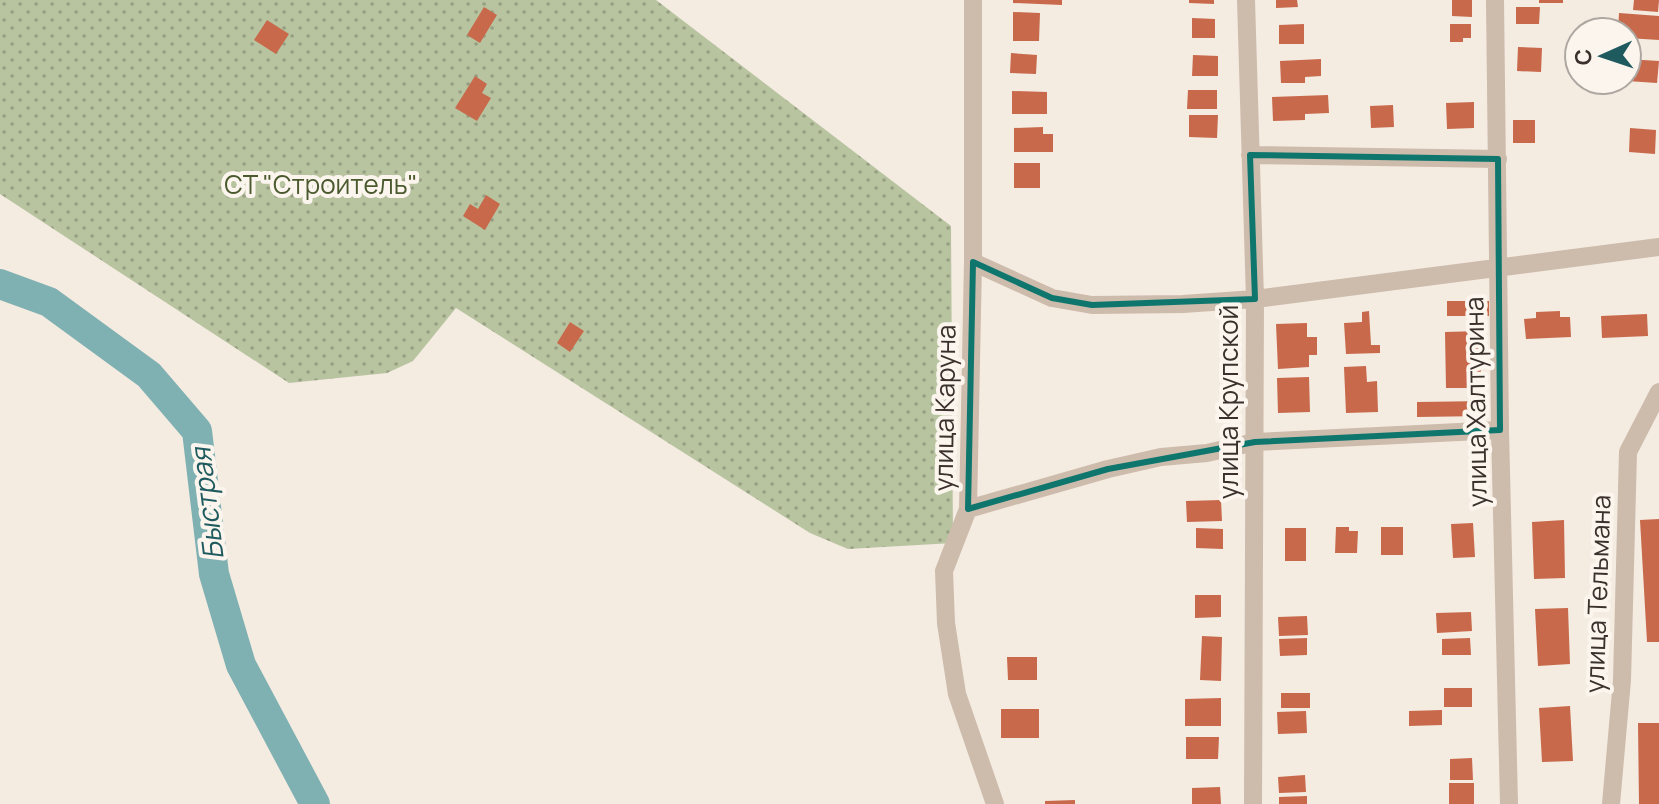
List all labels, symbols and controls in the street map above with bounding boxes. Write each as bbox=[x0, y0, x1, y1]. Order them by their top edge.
north arrow bbox=[1563, 16, 1643, 96]
text: С bbox=[1568, 48, 1598, 66]
park label: СТ "Строитель" bbox=[224, 166, 418, 202]
street label: улица Халтурина bbox=[1455, 296, 1495, 508]
street label: улица Крупской bbox=[1210, 305, 1246, 499]
street label: улица Каруна bbox=[925, 324, 963, 492]
water label: Быстрая bbox=[180, 443, 232, 562]
street label: улица Тельмана bbox=[1576, 494, 1618, 694]

